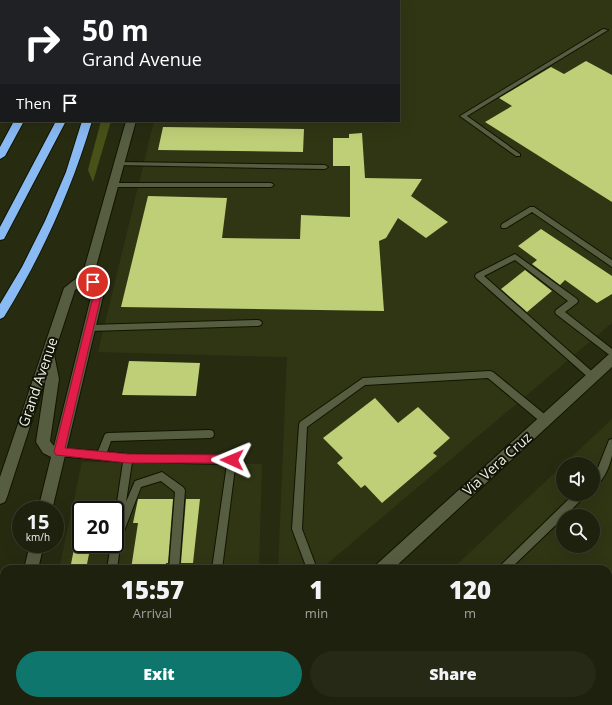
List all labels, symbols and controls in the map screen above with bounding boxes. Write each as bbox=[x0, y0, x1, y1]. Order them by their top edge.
text: 50 m bbox=[82, 11, 149, 49]
icon: right bbox=[16, 16, 68, 68]
text: Grand Avenue bbox=[82, 47, 202, 71]
icon: arrive bbox=[59, 92, 81, 114]
text: Then bbox=[16, 93, 51, 113]
pin bbox=[76, 265, 110, 299]
icon: arrive bbox=[82, 271, 104, 293]
street label: Grand Avenue bbox=[13, 335, 62, 429]
street label: Via Vera Cruz bbox=[458, 427, 535, 500]
position arrow bbox=[211, 439, 253, 481]
map controls bbox=[556, 457, 600, 553]
button: sound bbox=[556, 457, 600, 501]
speed limit sign: 20 bbox=[72, 501, 124, 553]
text: 15 bbox=[27, 508, 49, 535]
button: search bbox=[556, 509, 600, 553]
text: km/h bbox=[26, 530, 50, 544]
text: 15:57 bbox=[121, 573, 184, 606]
text: 1 bbox=[309, 573, 324, 606]
text: 120 bbox=[449, 573, 491, 606]
text: Arrival bbox=[133, 604, 172, 622]
text: min bbox=[305, 604, 328, 622]
text: m bbox=[464, 604, 476, 622]
button: Exit bbox=[16, 651, 302, 697]
button: Share bbox=[310, 651, 596, 697]

